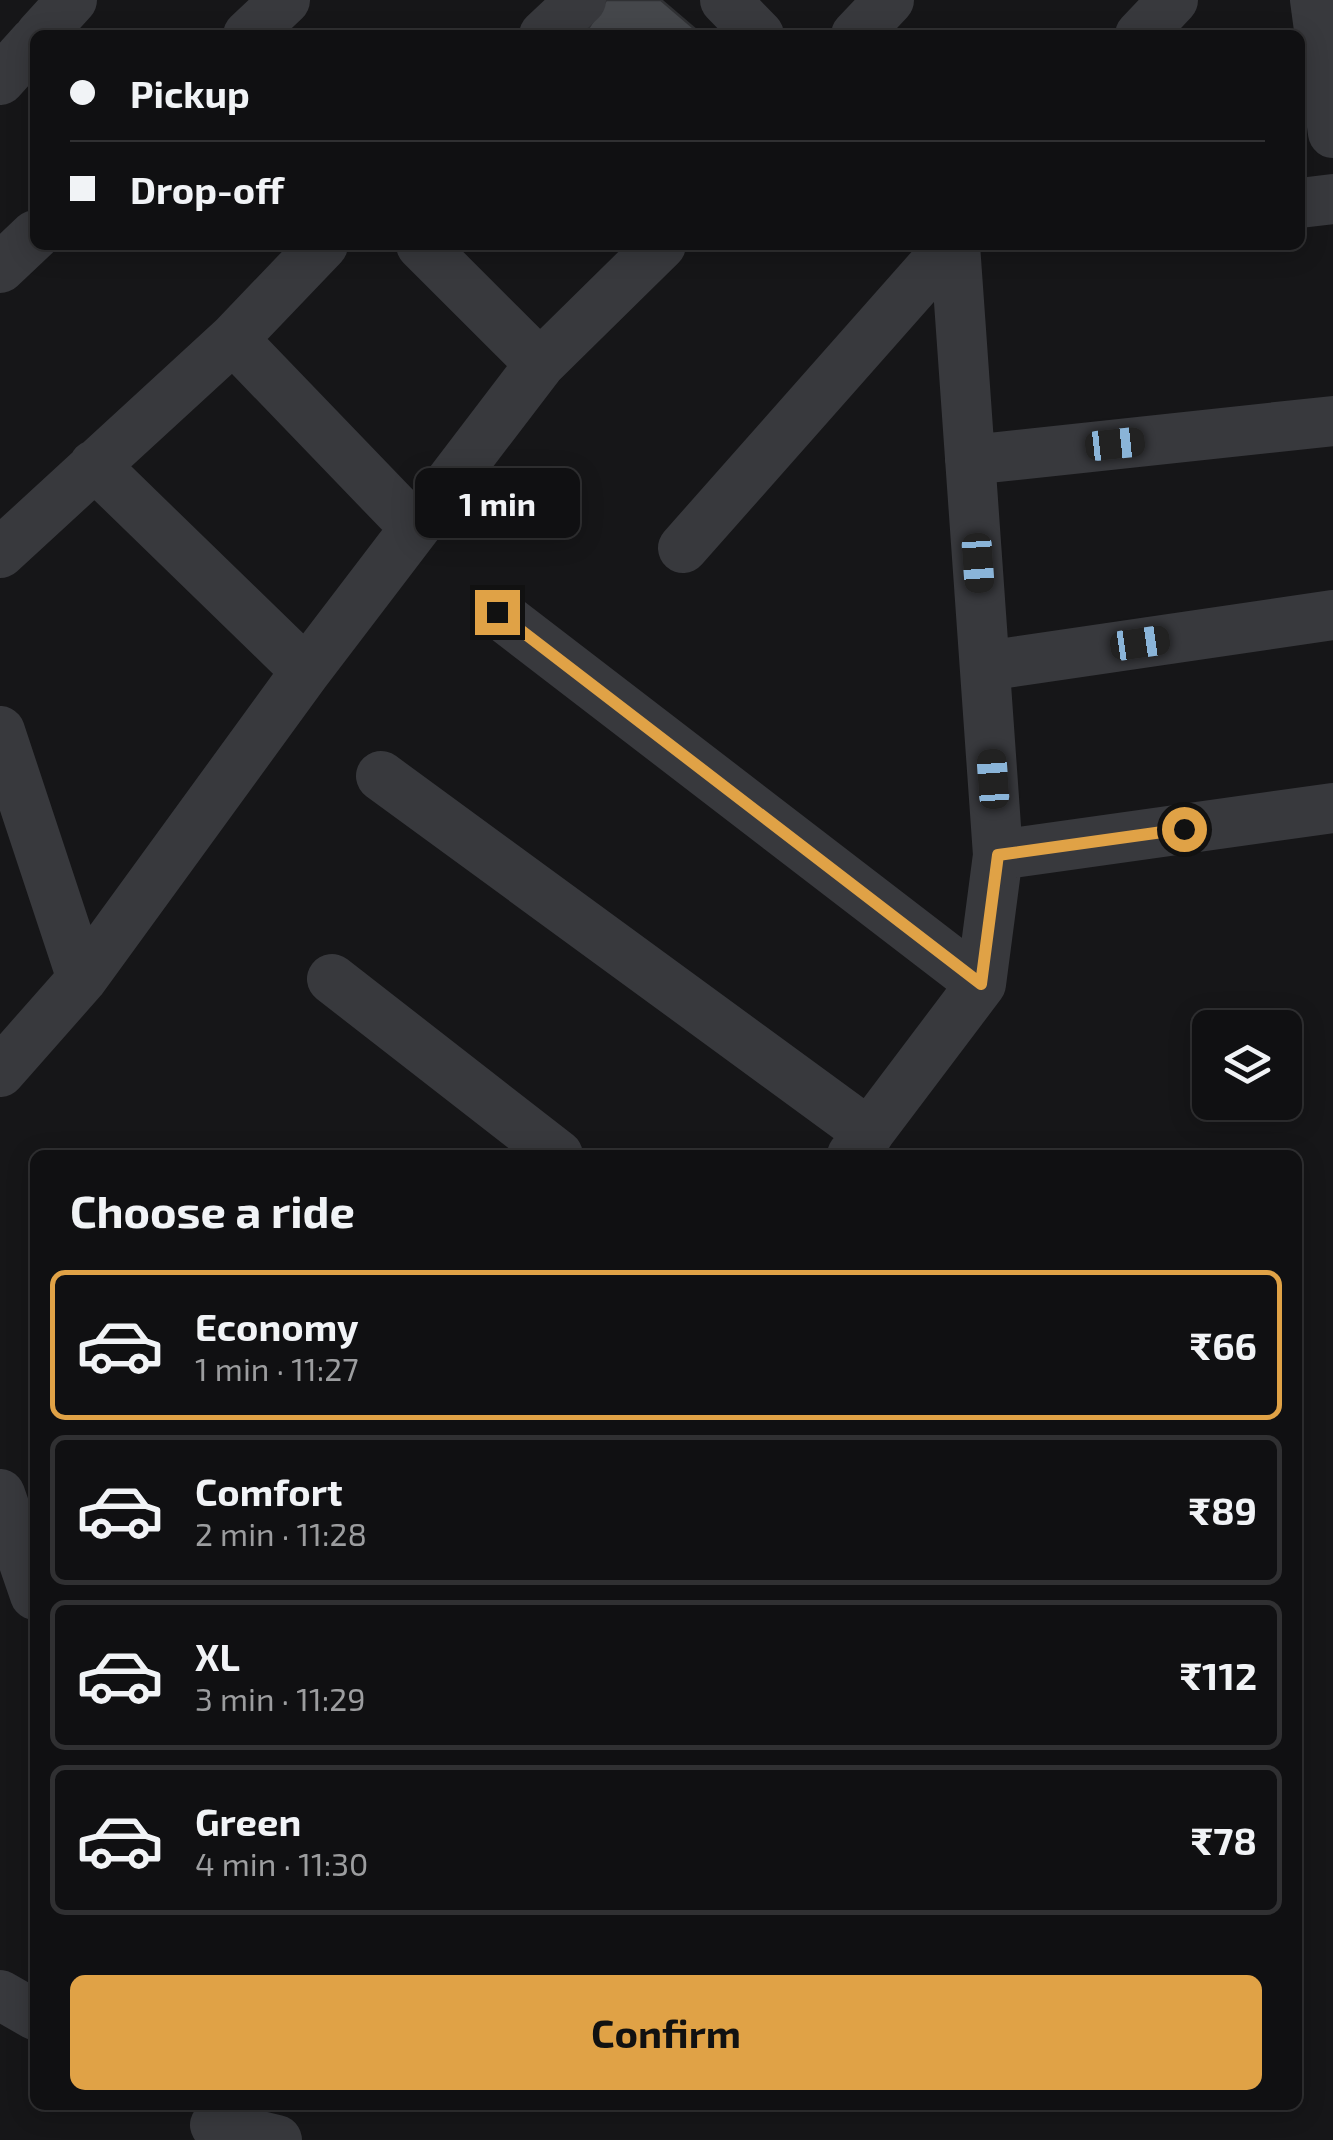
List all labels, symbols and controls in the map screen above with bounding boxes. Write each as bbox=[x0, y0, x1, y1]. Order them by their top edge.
text: Pickup bbox=[130, 70, 250, 116]
text: Drop-off bbox=[130, 166, 284, 212]
car bbox=[1084, 426, 1146, 462]
callout: 1 min bbox=[414, 467, 580, 537]
text: 1 min bbox=[459, 484, 536, 522]
car bbox=[961, 532, 995, 594]
route end bbox=[475, 590, 520, 635]
car bbox=[1108, 624, 1172, 662]
car bbox=[976, 748, 1010, 810]
route start bbox=[1162, 807, 1207, 852]
map controls bbox=[1192, 1010, 1302, 1120]
button: layers bbox=[1192, 1010, 1302, 1120]
text: Choose a ride bbox=[70, 1183, 355, 1237]
icon: car bbox=[75, 1300, 165, 1390]
text: Economy bbox=[195, 1303, 359, 1349]
text: ₹66 bbox=[1190, 1322, 1257, 1368]
text: 1 min · 11:27 bbox=[195, 1349, 359, 1387]
icon: car bbox=[75, 1465, 165, 1555]
text: Comfort bbox=[195, 1468, 343, 1514]
text: ₹89 bbox=[1188, 1487, 1257, 1533]
text: 2 min · 11:28 bbox=[195, 1514, 367, 1552]
icon: car bbox=[75, 1630, 165, 1720]
text: XL bbox=[195, 1633, 240, 1679]
text: ₹112 bbox=[1180, 1652, 1257, 1698]
text: 3 min · 11:29 bbox=[195, 1679, 366, 1717]
icon: car bbox=[75, 1795, 165, 1885]
text: Green bbox=[195, 1798, 301, 1844]
text: ₹78 bbox=[1191, 1817, 1257, 1863]
text: 4 min · 11:30 bbox=[195, 1844, 368, 1882]
button: Confirm bbox=[70, 1975, 1262, 2090]

